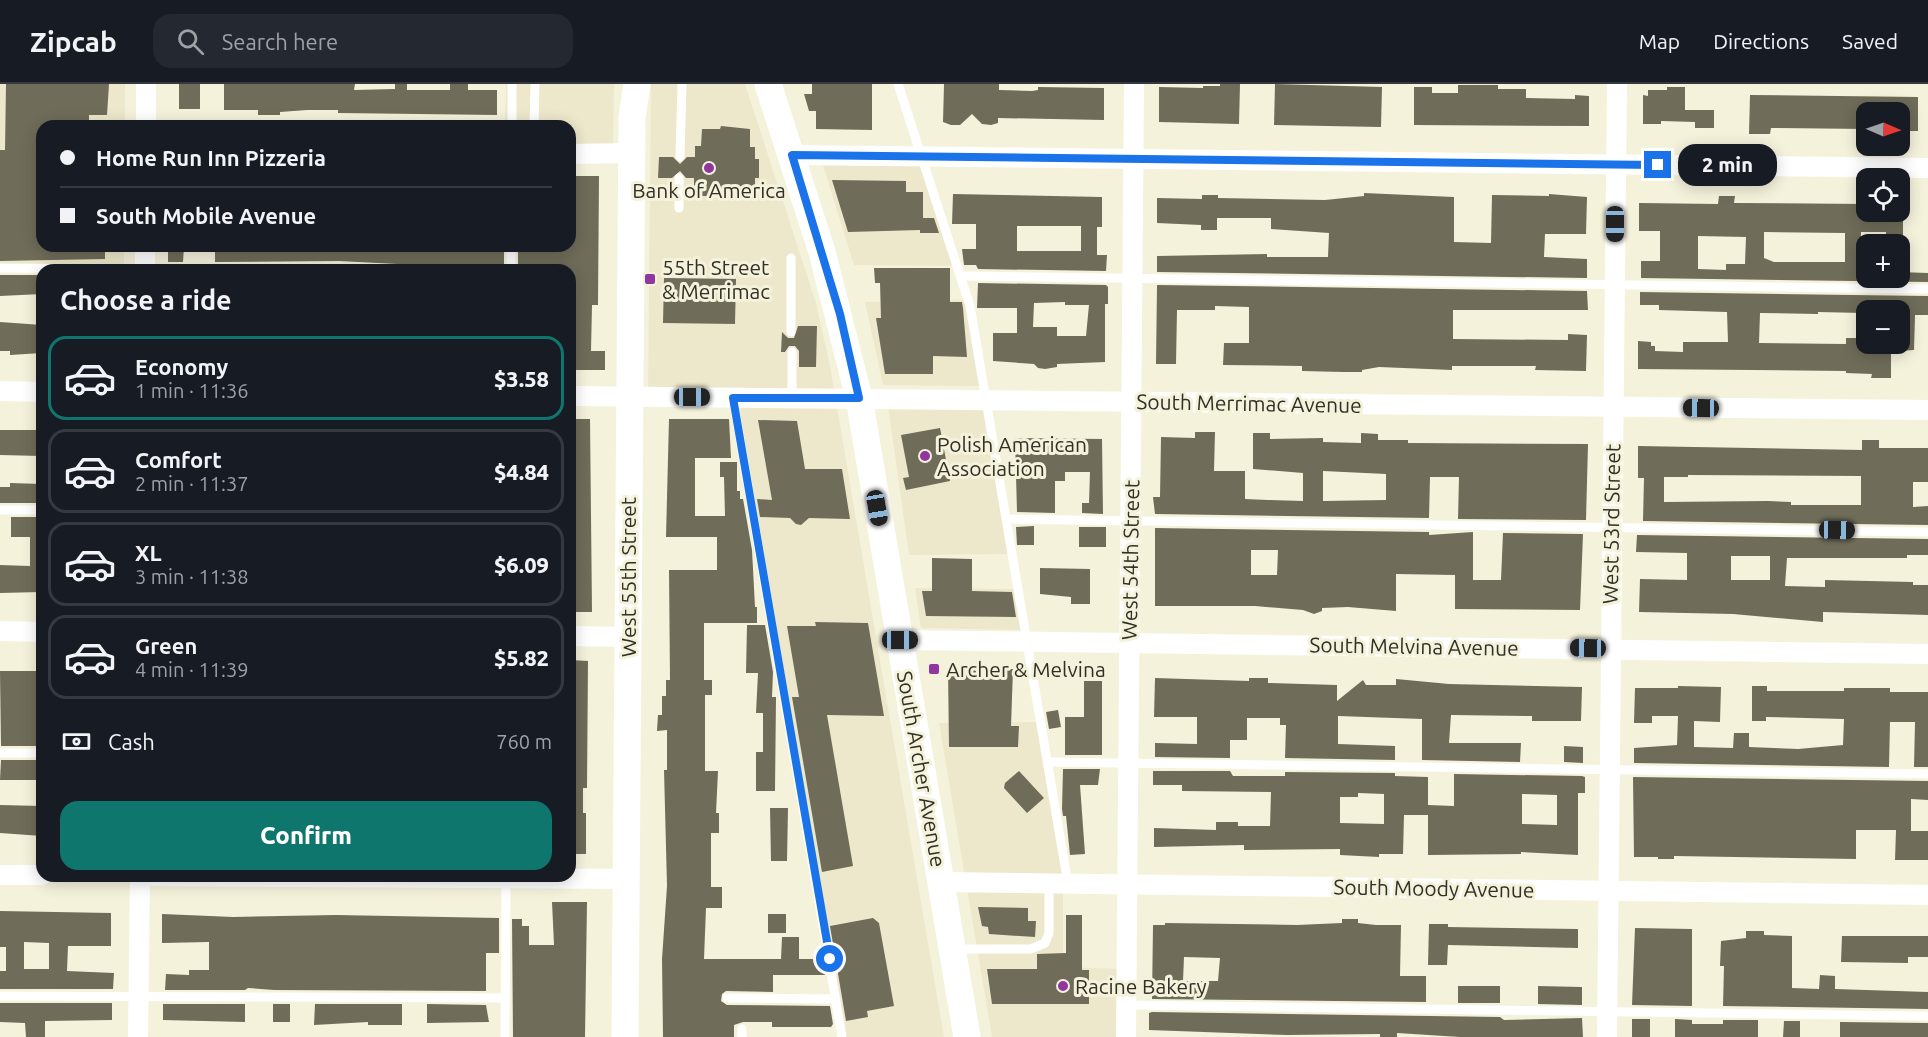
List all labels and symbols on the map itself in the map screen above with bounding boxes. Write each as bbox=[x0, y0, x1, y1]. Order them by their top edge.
north arrow bbox=[1856, 102, 1910, 156]
callout: 2 min bbox=[1679, 144, 1778, 186]
route end bbox=[1644, 151, 1671, 178]
marker: Bank of America bbox=[702, 161, 716, 175]
place label: Bank of America bbox=[632, 178, 786, 202]
car bbox=[1606, 206, 1624, 242]
place label: 55th Street & Merrimac bbox=[662, 255, 770, 303]
marker: 55th Street & Merrimac bbox=[643, 272, 657, 286]
car bbox=[674, 388, 710, 406]
street label: South Merrimac Avenue bbox=[1136, 389, 1362, 417]
car bbox=[1683, 399, 1719, 417]
place label: Polish American Association bbox=[937, 432, 1087, 480]
street label: West 53rd Street bbox=[1598, 444, 1624, 604]
marker: Polish American Association bbox=[918, 449, 932, 463]
street label: West 54th Street bbox=[1117, 480, 1143, 640]
car bbox=[865, 489, 889, 527]
street label: West 55th Street bbox=[616, 497, 640, 657]
car bbox=[1819, 521, 1855, 539]
car bbox=[882, 631, 918, 649]
street label: South Melvina Avenue bbox=[1309, 632, 1519, 660]
car bbox=[1570, 639, 1606, 657]
place label: Archer & Melvina bbox=[946, 657, 1106, 681]
marker: Archer & Melvina bbox=[927, 662, 941, 676]
street label: South Archer Avenue bbox=[893, 669, 951, 869]
street label: South Moody Avenue bbox=[1333, 874, 1535, 902]
route start bbox=[816, 945, 843, 972]
place label: Racine Bakery bbox=[1075, 974, 1207, 998]
marker: Racine Bakery bbox=[1056, 979, 1070, 993]

